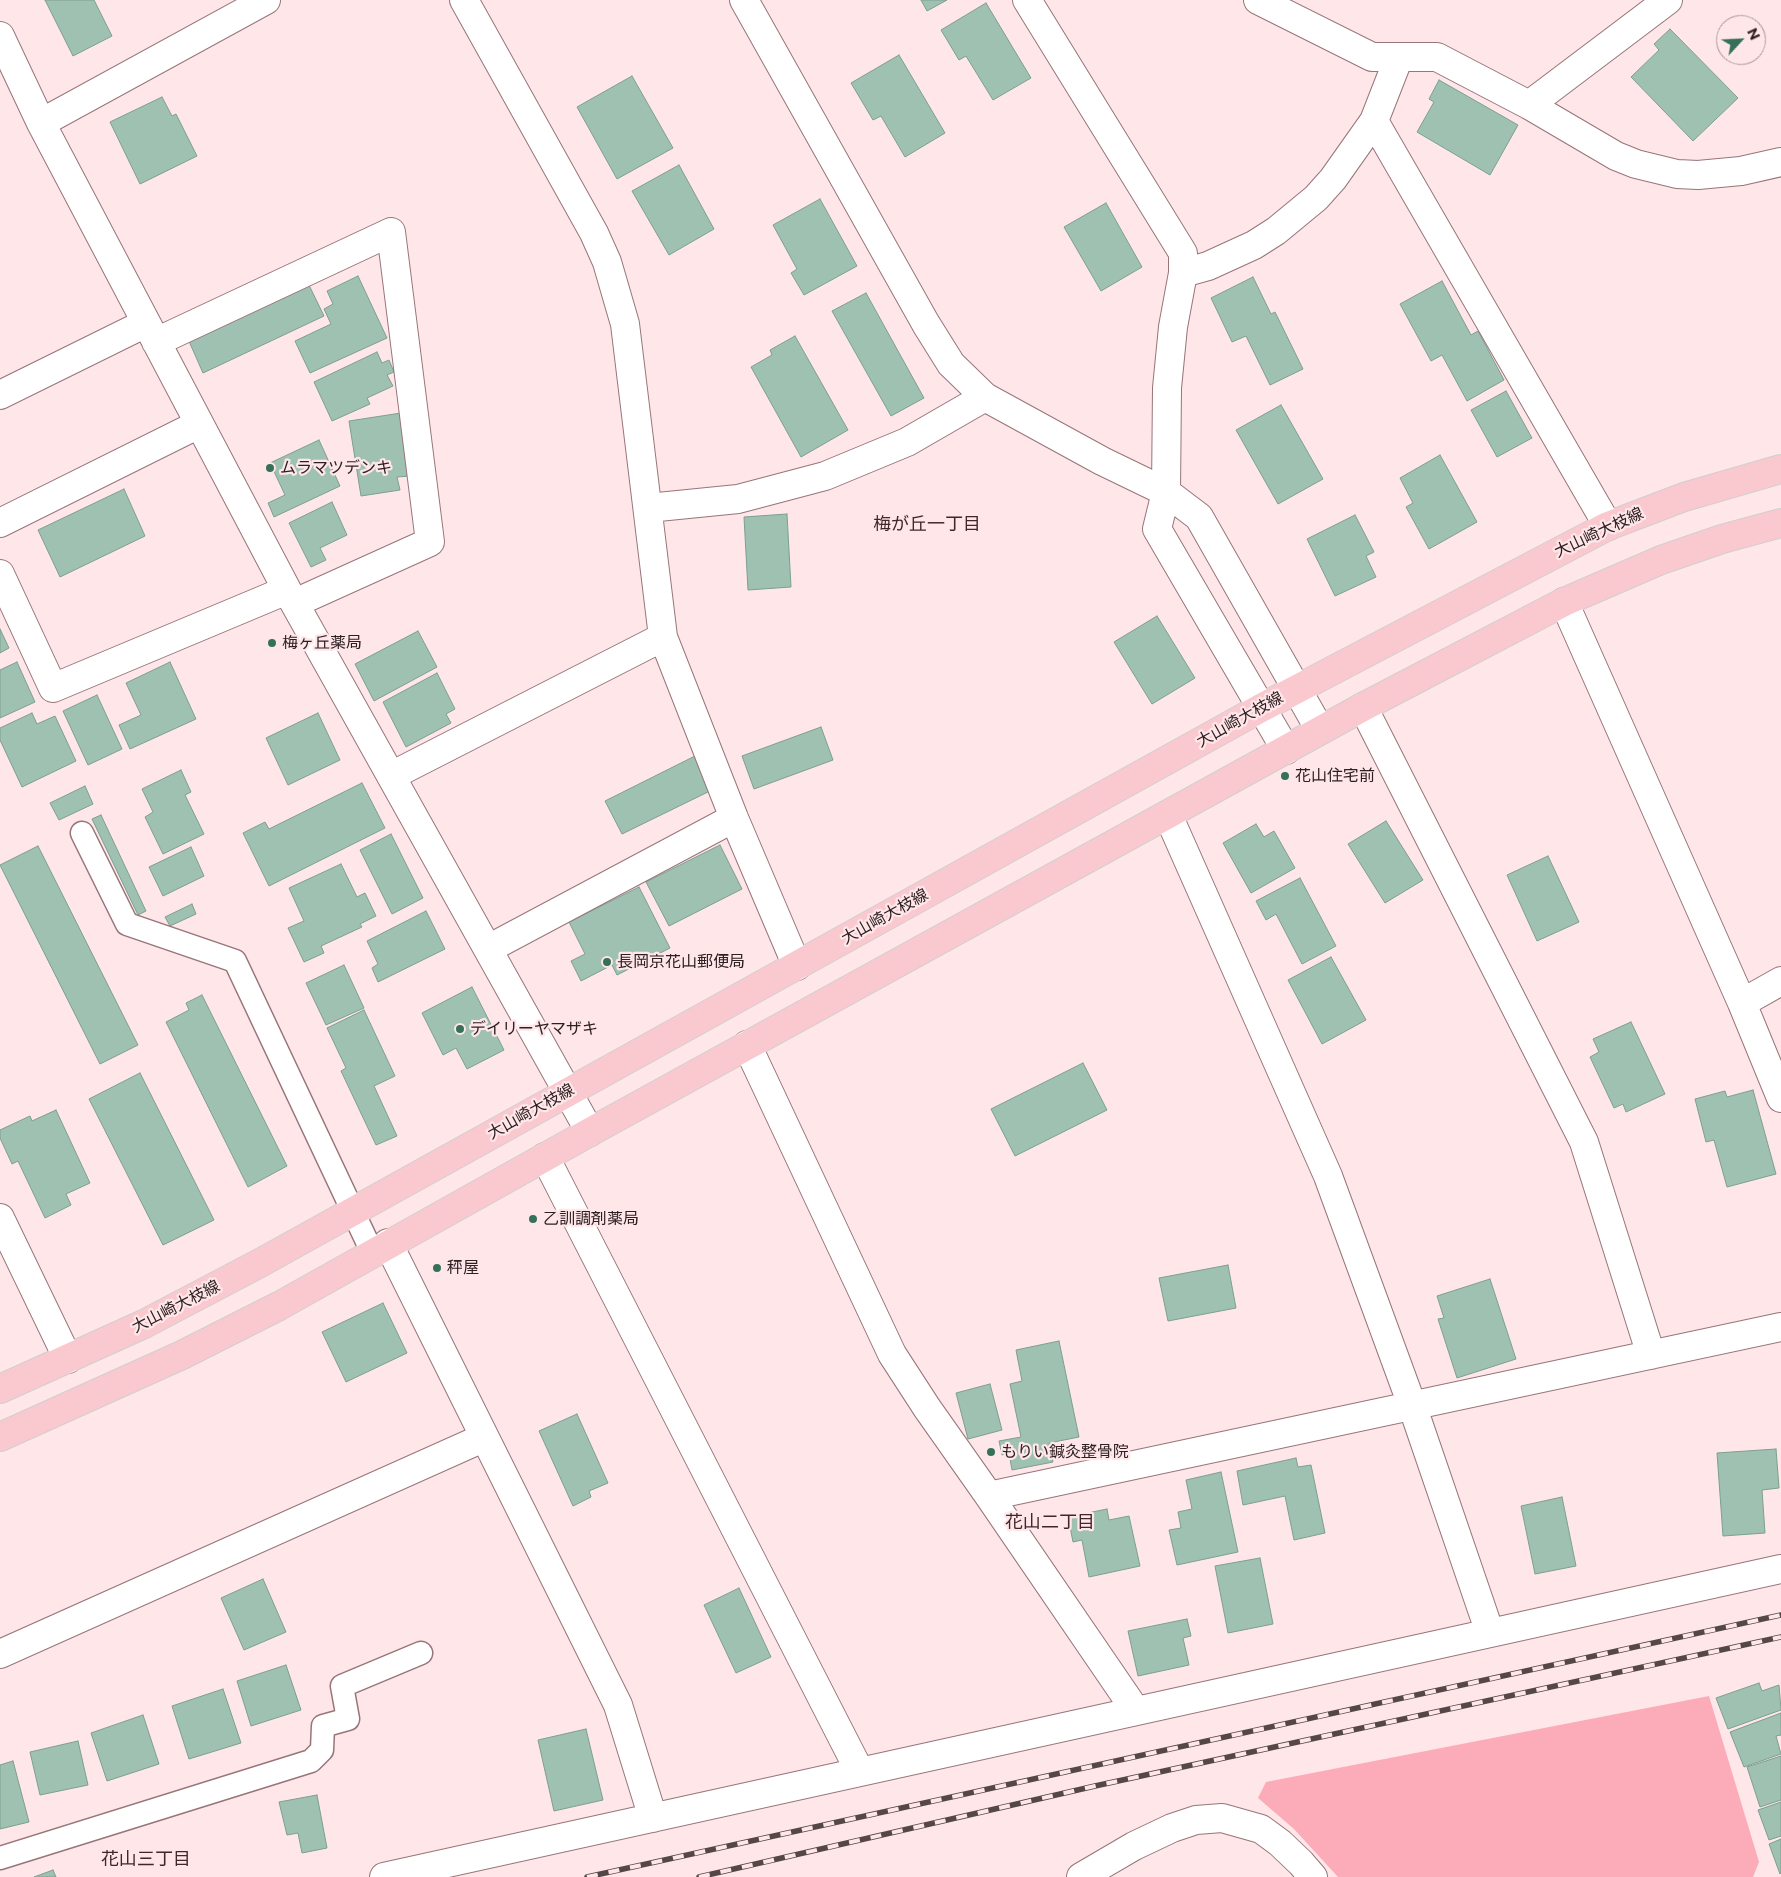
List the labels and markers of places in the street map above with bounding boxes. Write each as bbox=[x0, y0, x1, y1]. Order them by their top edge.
place label: ムラマツデンキ bbox=[280, 458, 392, 478]
marker: ムラマツデンキ bbox=[264, 462, 276, 474]
place label: 梅ヶ丘薬局 bbox=[282, 633, 362, 653]
marker: 梅ヶ丘薬局 bbox=[266, 637, 278, 649]
place label: 花山住宅前 bbox=[1295, 766, 1375, 786]
marker: 花山住宅前 bbox=[1279, 770, 1291, 782]
place label: 長岡京花山郵便局 bbox=[617, 952, 745, 972]
marker: 長岡京花山郵便局 bbox=[601, 956, 613, 968]
place label: デイリーヤマザキ bbox=[470, 1019, 598, 1039]
marker: デイリーヤマザキ bbox=[454, 1023, 466, 1035]
place label: 乙訓調剤薬局 bbox=[543, 1209, 639, 1229]
marker: 乙訓調剤薬局 bbox=[527, 1213, 539, 1225]
place label: 秤屋 bbox=[447, 1258, 479, 1278]
marker: 秤屋 bbox=[431, 1262, 443, 1274]
place label: もりい鍼灸整骨院 bbox=[1001, 1442, 1129, 1462]
marker: もりい鍼灸整骨院 bbox=[985, 1446, 997, 1458]

